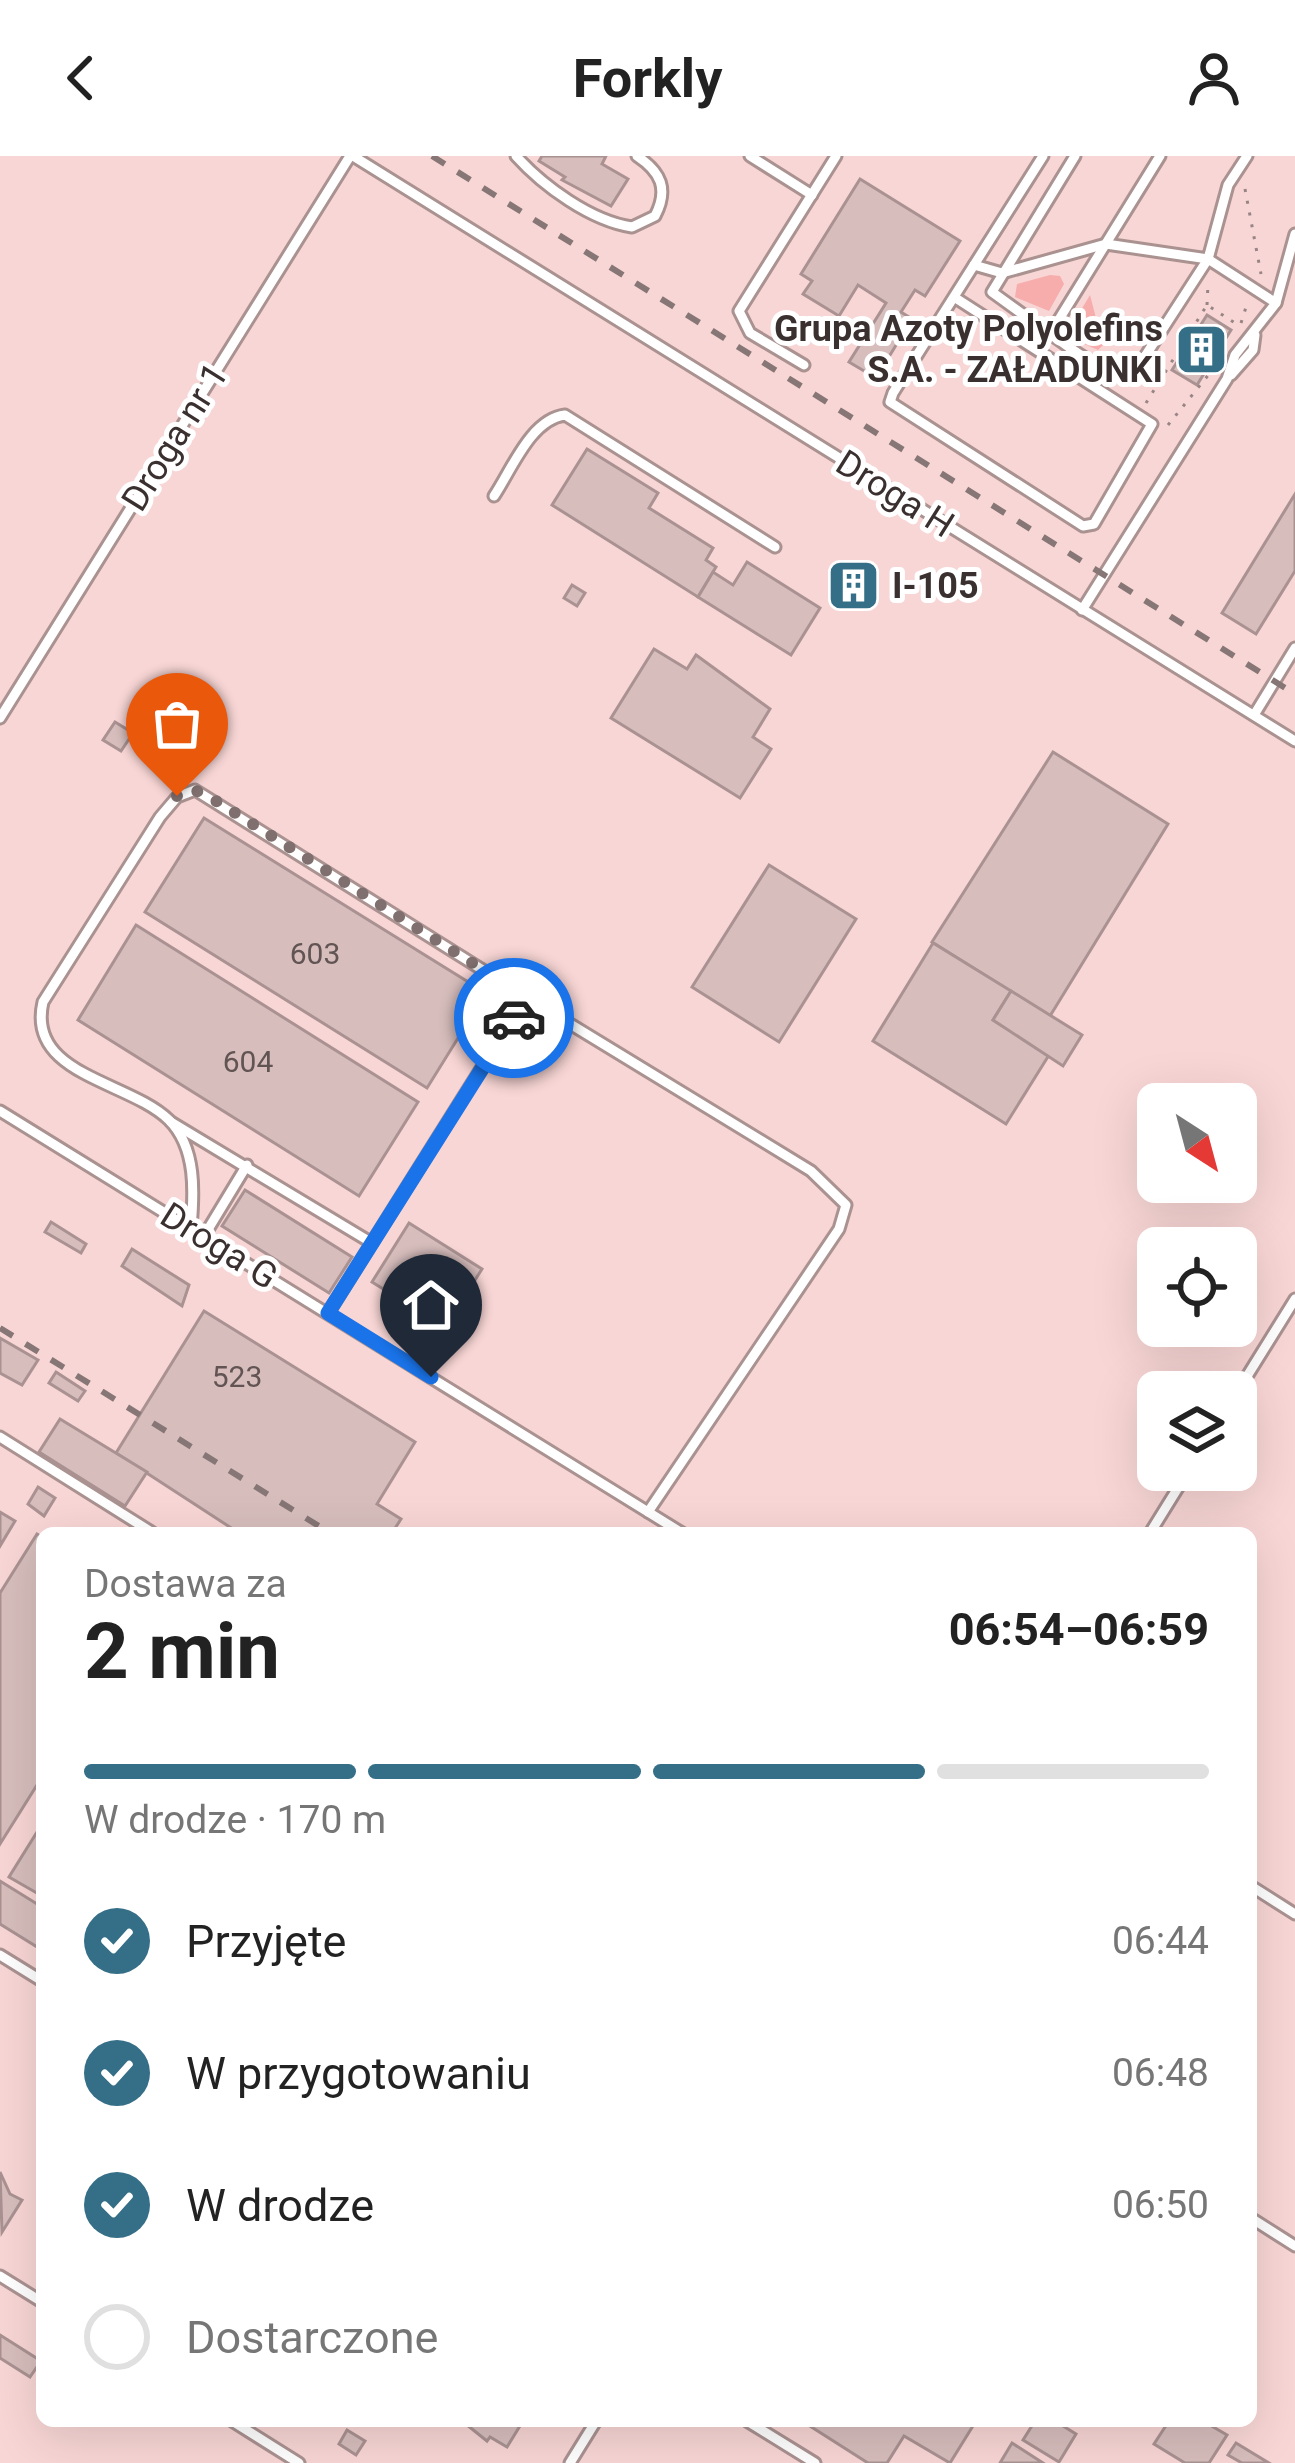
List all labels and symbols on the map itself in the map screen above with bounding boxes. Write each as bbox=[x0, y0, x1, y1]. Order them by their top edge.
place label: Grupa Azoty Polyolefins S.A. - ZAŁADUNKI bbox=[774, 308, 1163, 391]
building icon: Grupa Azoty Polyolefins S.A. - ZAŁADUNKI bbox=[1174, 322, 1230, 378]
street label: Droga nr 1 bbox=[113, 355, 237, 519]
street label: Droga H bbox=[829, 442, 961, 546]
building icon: I-105 bbox=[825, 558, 881, 614]
place label: I-105 bbox=[892, 565, 979, 607]
pin bbox=[126, 673, 228, 796]
house number: 603 bbox=[290, 936, 340, 971]
courier bbox=[454, 958, 574, 1078]
house number: 604 bbox=[223, 1044, 273, 1079]
north arrow bbox=[1137, 1083, 1257, 1203]
street label: Droga G bbox=[153, 1194, 285, 1298]
pin bbox=[380, 1254, 482, 1377]
house number: 523 bbox=[212, 1359, 262, 1394]

